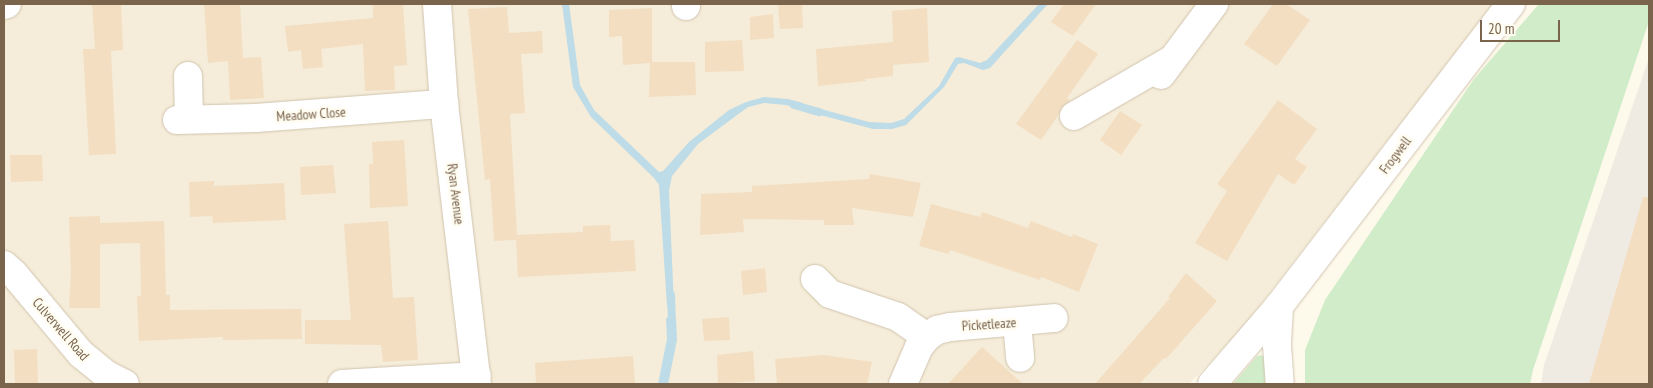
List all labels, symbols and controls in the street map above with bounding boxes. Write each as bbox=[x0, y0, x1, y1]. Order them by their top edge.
scale bar bbox=[1483, 10, 1563, 42]
text: 20 m bbox=[1488, 19, 1514, 38]
street label: Meadow Close bbox=[276, 103, 346, 125]
street label: Frogwell bbox=[1376, 133, 1414, 177]
street label: Ryan Avenue bbox=[444, 162, 468, 226]
street label: Culverwell Road bbox=[29, 294, 93, 364]
street label: Picketleaze bbox=[961, 314, 1017, 334]

